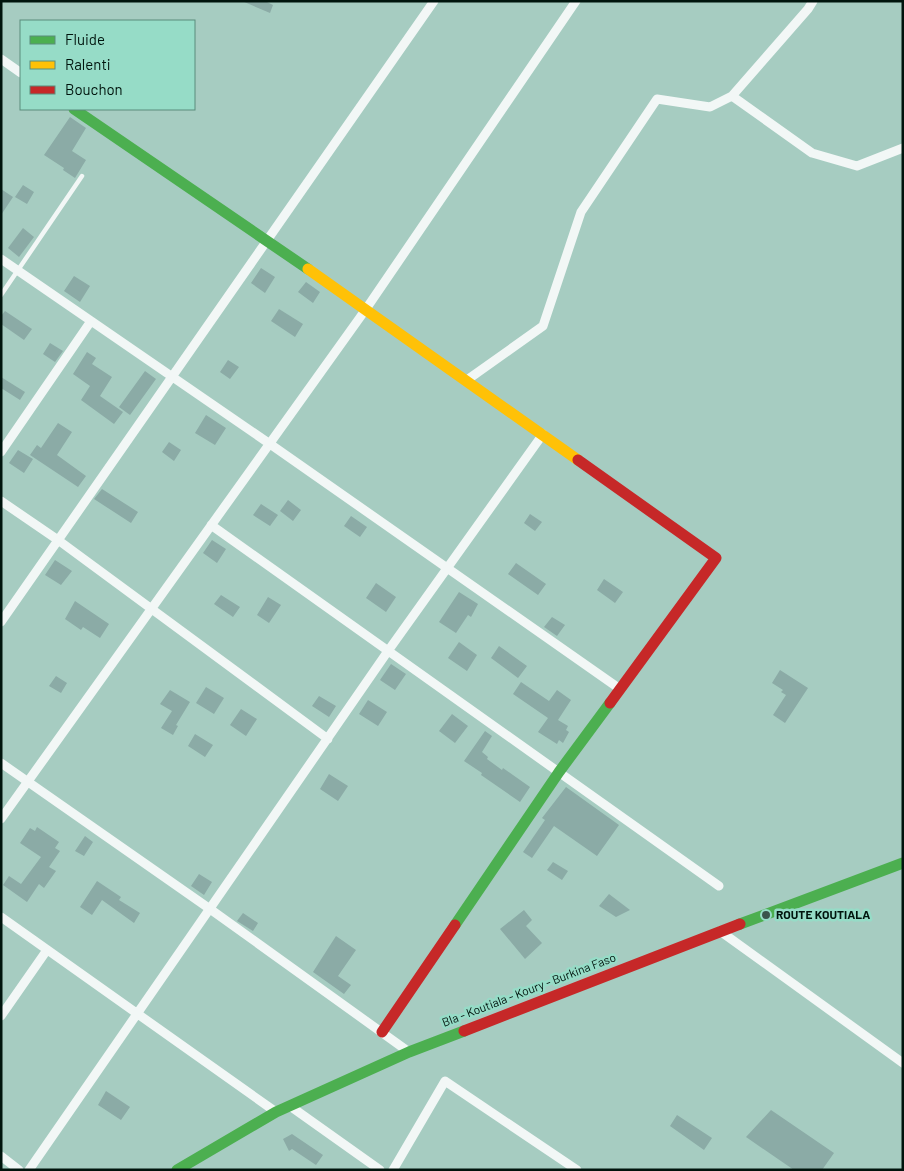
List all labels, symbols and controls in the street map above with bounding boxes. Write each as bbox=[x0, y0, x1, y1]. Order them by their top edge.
legend bbox=[20, 20, 195, 110]
text: Fluide bbox=[65, 30, 105, 48]
text: Ralenti bbox=[65, 55, 111, 73]
text: Bouchon bbox=[65, 80, 123, 98]
place label: ROUTE KOUTIALA bbox=[776, 907, 870, 921]
marker: ROUTE KOUTIALA bbox=[760, 909, 772, 921]
street label: Bla - Koutiala - Koury - Burkina Faso bbox=[440, 949, 618, 1029]

